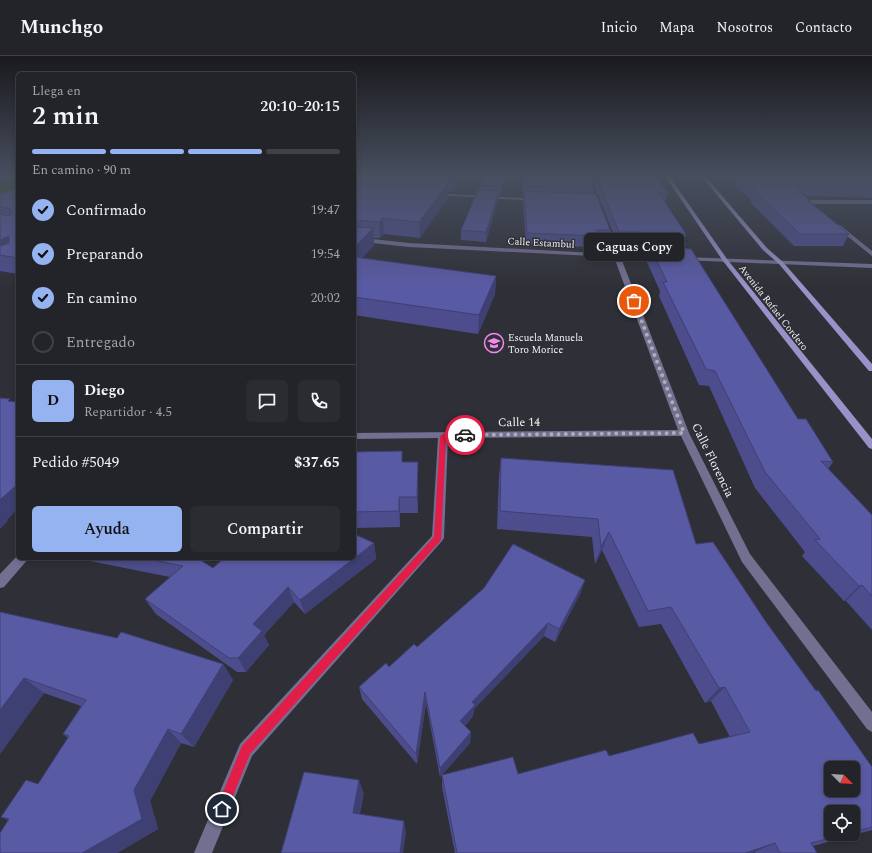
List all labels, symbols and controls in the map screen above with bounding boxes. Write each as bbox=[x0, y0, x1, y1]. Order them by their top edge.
text: Munchgo bbox=[20, 13, 103, 42]
text: Inicio bbox=[601, 17, 637, 38]
text: Mapa bbox=[659, 17, 694, 38]
text: Nosotros bbox=[716, 17, 773, 38]
text: Contacto bbox=[795, 17, 852, 38]
text: Llega en bbox=[32, 81, 81, 101]
text: 20:10–20:15 bbox=[260, 95, 340, 118]
text: 2 min bbox=[32, 96, 99, 136]
text: En camino · 90 m bbox=[32, 160, 131, 180]
icon: check bbox=[32, 199, 54, 221]
text: Confirmado bbox=[66, 199, 146, 222]
text: 19:47 bbox=[311, 200, 340, 220]
street label: Calle Estambul bbox=[507, 233, 575, 253]
callout: Caguas Copy bbox=[584, 233, 684, 261]
text: Caguas Copy bbox=[596, 237, 672, 257]
icon: check bbox=[32, 243, 54, 265]
text: Preparando bbox=[66, 243, 143, 266]
text: 19:54 bbox=[311, 244, 340, 264]
street label: Avenida Rafael Cordero bbox=[735, 261, 812, 354]
pin bbox=[617, 284, 651, 318]
icon: check bbox=[32, 287, 54, 309]
text: En camino bbox=[66, 287, 137, 310]
text: 20:02 bbox=[311, 288, 340, 308]
icon: bag bbox=[623, 290, 645, 312]
place label: Escuela Manuela Toro Morice bbox=[508, 330, 583, 358]
text: Entregado bbox=[66, 331, 135, 354]
school or university icon: Escuela Manuela Toro Morice bbox=[483, 332, 505, 354]
text: Diego bbox=[84, 379, 125, 402]
button: chat bbox=[246, 380, 288, 422]
button: phone bbox=[298, 380, 340, 422]
text: D bbox=[47, 389, 59, 412]
text: Repartidor · 4.5 bbox=[84, 402, 172, 422]
street label: Calle 14 bbox=[498, 413, 540, 432]
courier bbox=[445, 415, 485, 455]
street label: Calle Florencia bbox=[686, 420, 739, 501]
icon: car bbox=[454, 424, 476, 446]
text: Pedido #5049 bbox=[32, 451, 119, 474]
text: $37.65 bbox=[294, 451, 340, 474]
button: Ayuda bbox=[32, 506, 182, 552]
button: Compartir bbox=[190, 506, 340, 552]
north arrow bbox=[824, 761, 860, 797]
map controls bbox=[824, 761, 860, 841]
pin bbox=[205, 792, 239, 826]
icon: home bbox=[211, 798, 233, 820]
button: locate bbox=[824, 805, 860, 841]

